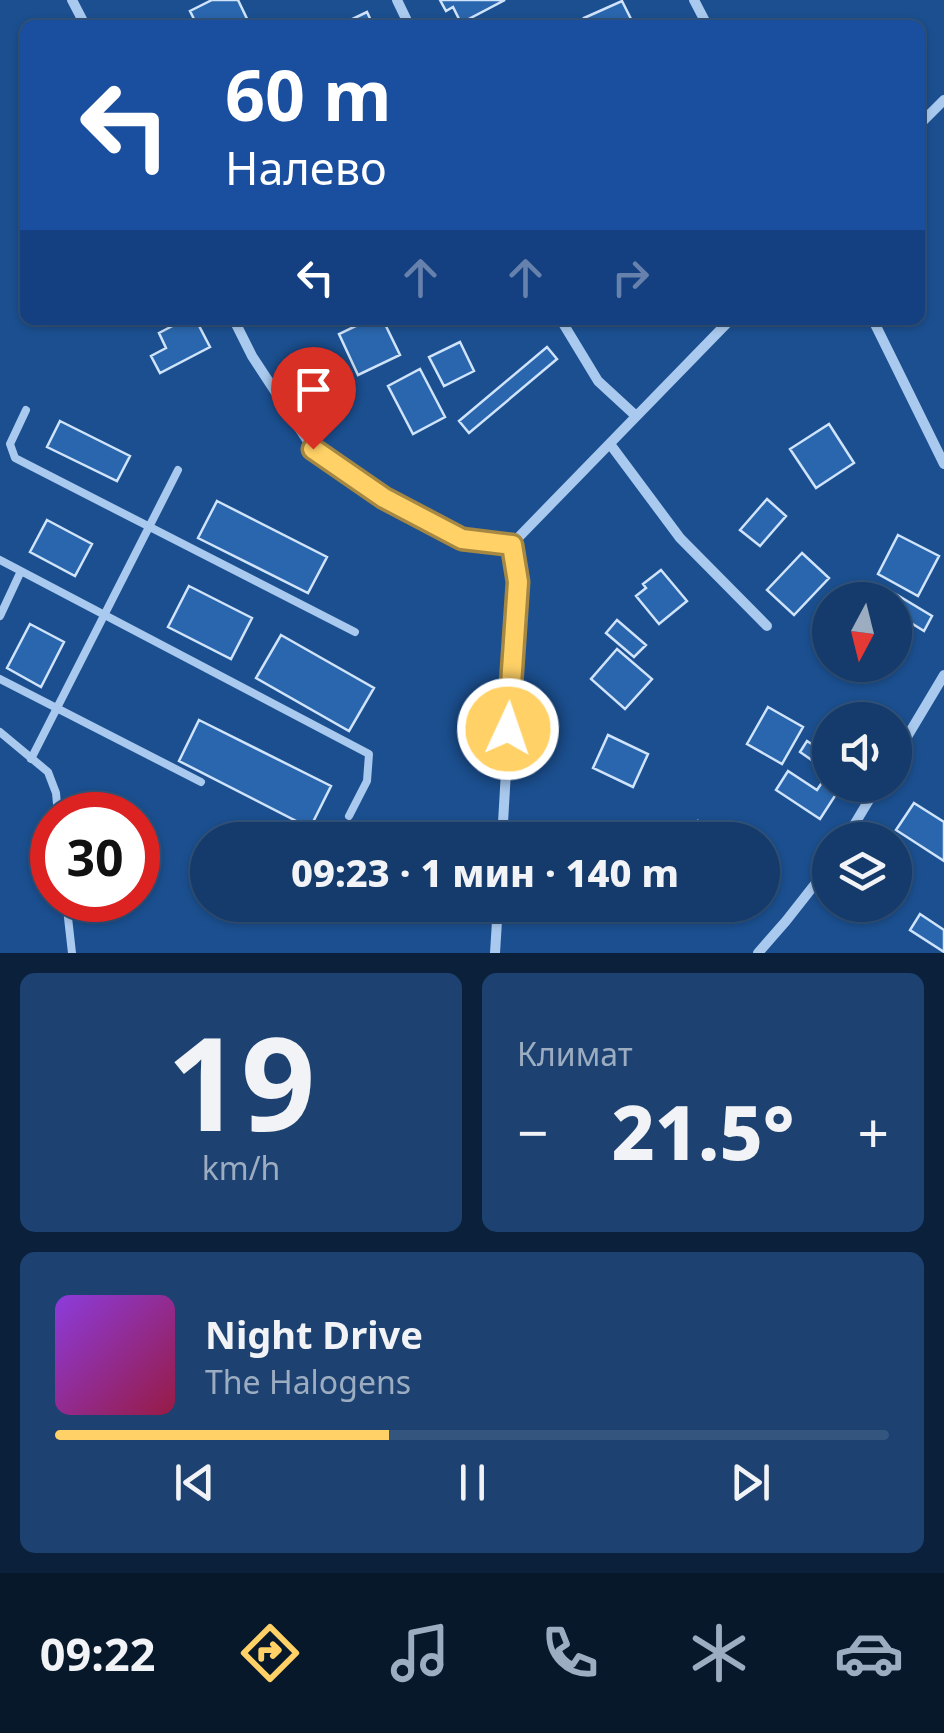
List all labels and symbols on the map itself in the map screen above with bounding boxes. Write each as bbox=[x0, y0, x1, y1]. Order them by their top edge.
pin bbox=[271, 347, 356, 450]
north arrow bbox=[812, 582, 912, 682]
position arrow bbox=[456, 677, 560, 781]
speed limit sign: 30 bbox=[30, 792, 160, 922]

